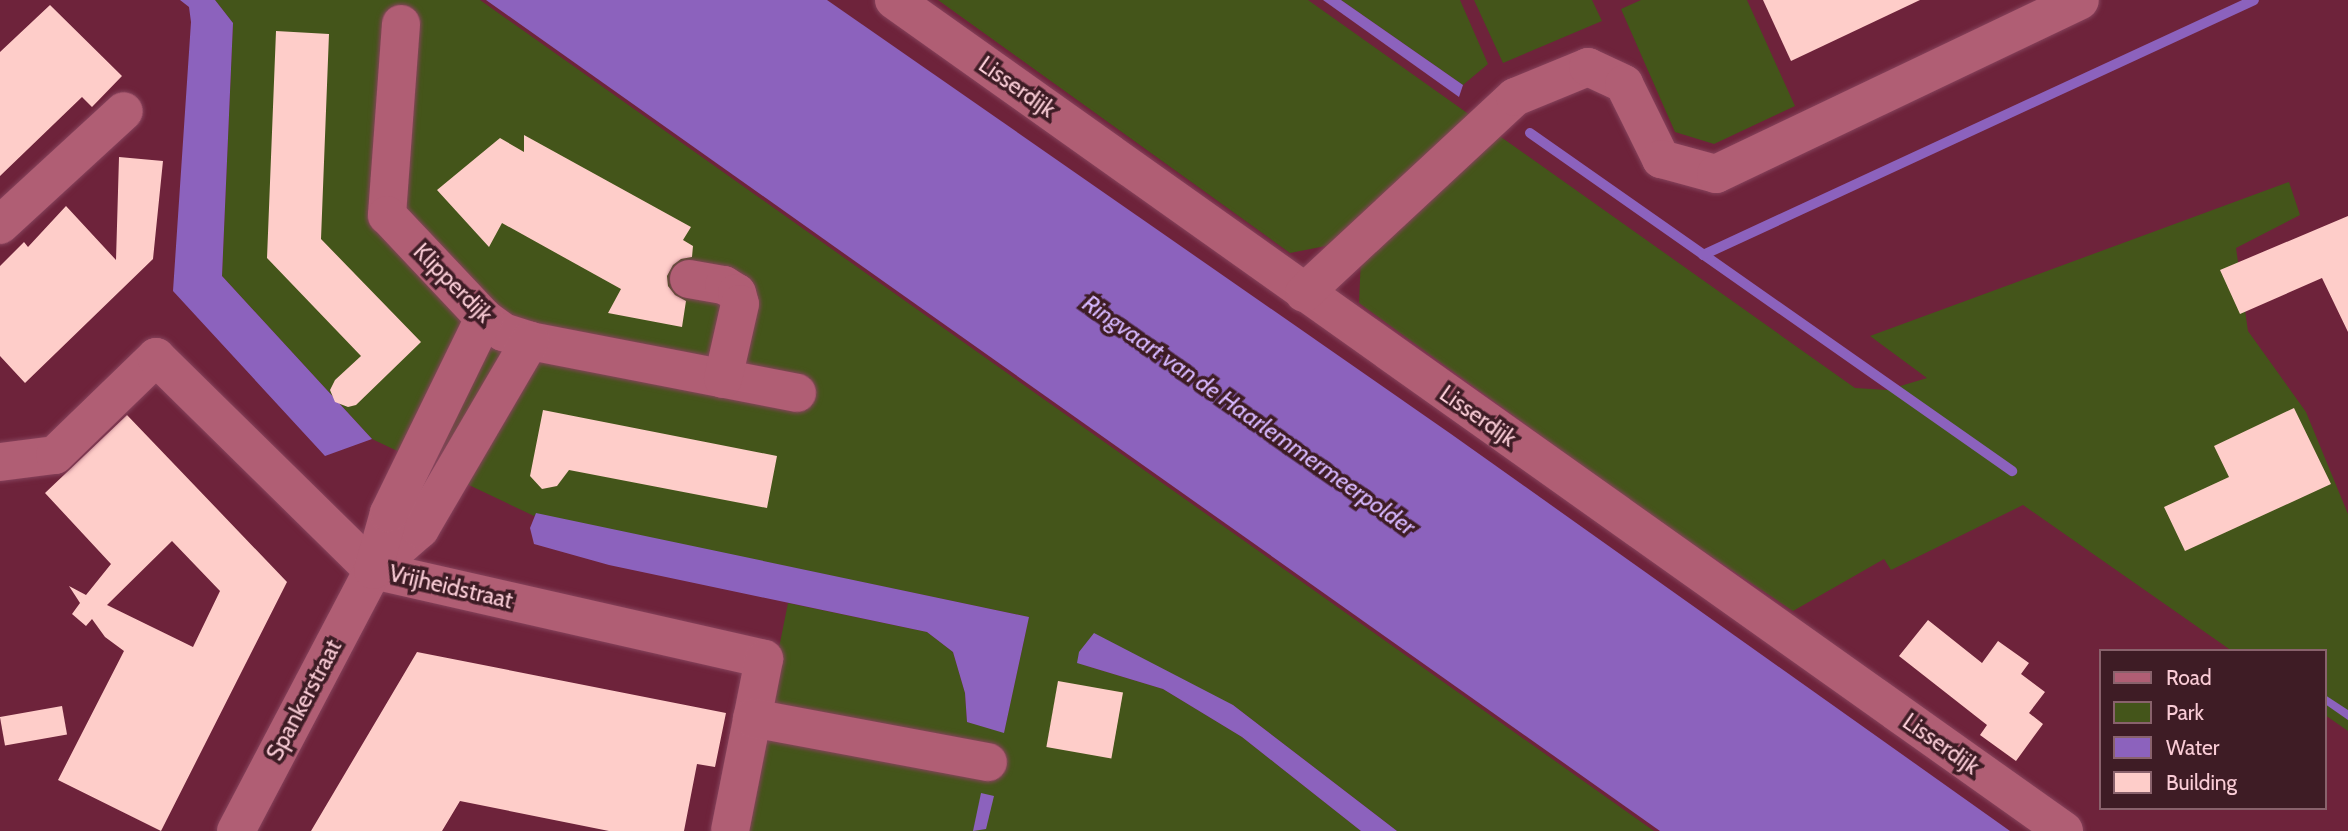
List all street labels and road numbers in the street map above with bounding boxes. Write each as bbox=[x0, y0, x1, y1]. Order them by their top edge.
street label: Lisserdijk bbox=[973, 51, 1061, 123]
street label: Klipperdijk bbox=[408, 238, 498, 328]
street label: Lisserdijk bbox=[1434, 380, 1522, 452]
street label: Vrijheidstraat bbox=[386, 559, 516, 615]
street label: Spankerstraat bbox=[261, 635, 347, 765]
street label: Lisserdijk bbox=[1897, 708, 1985, 780]

